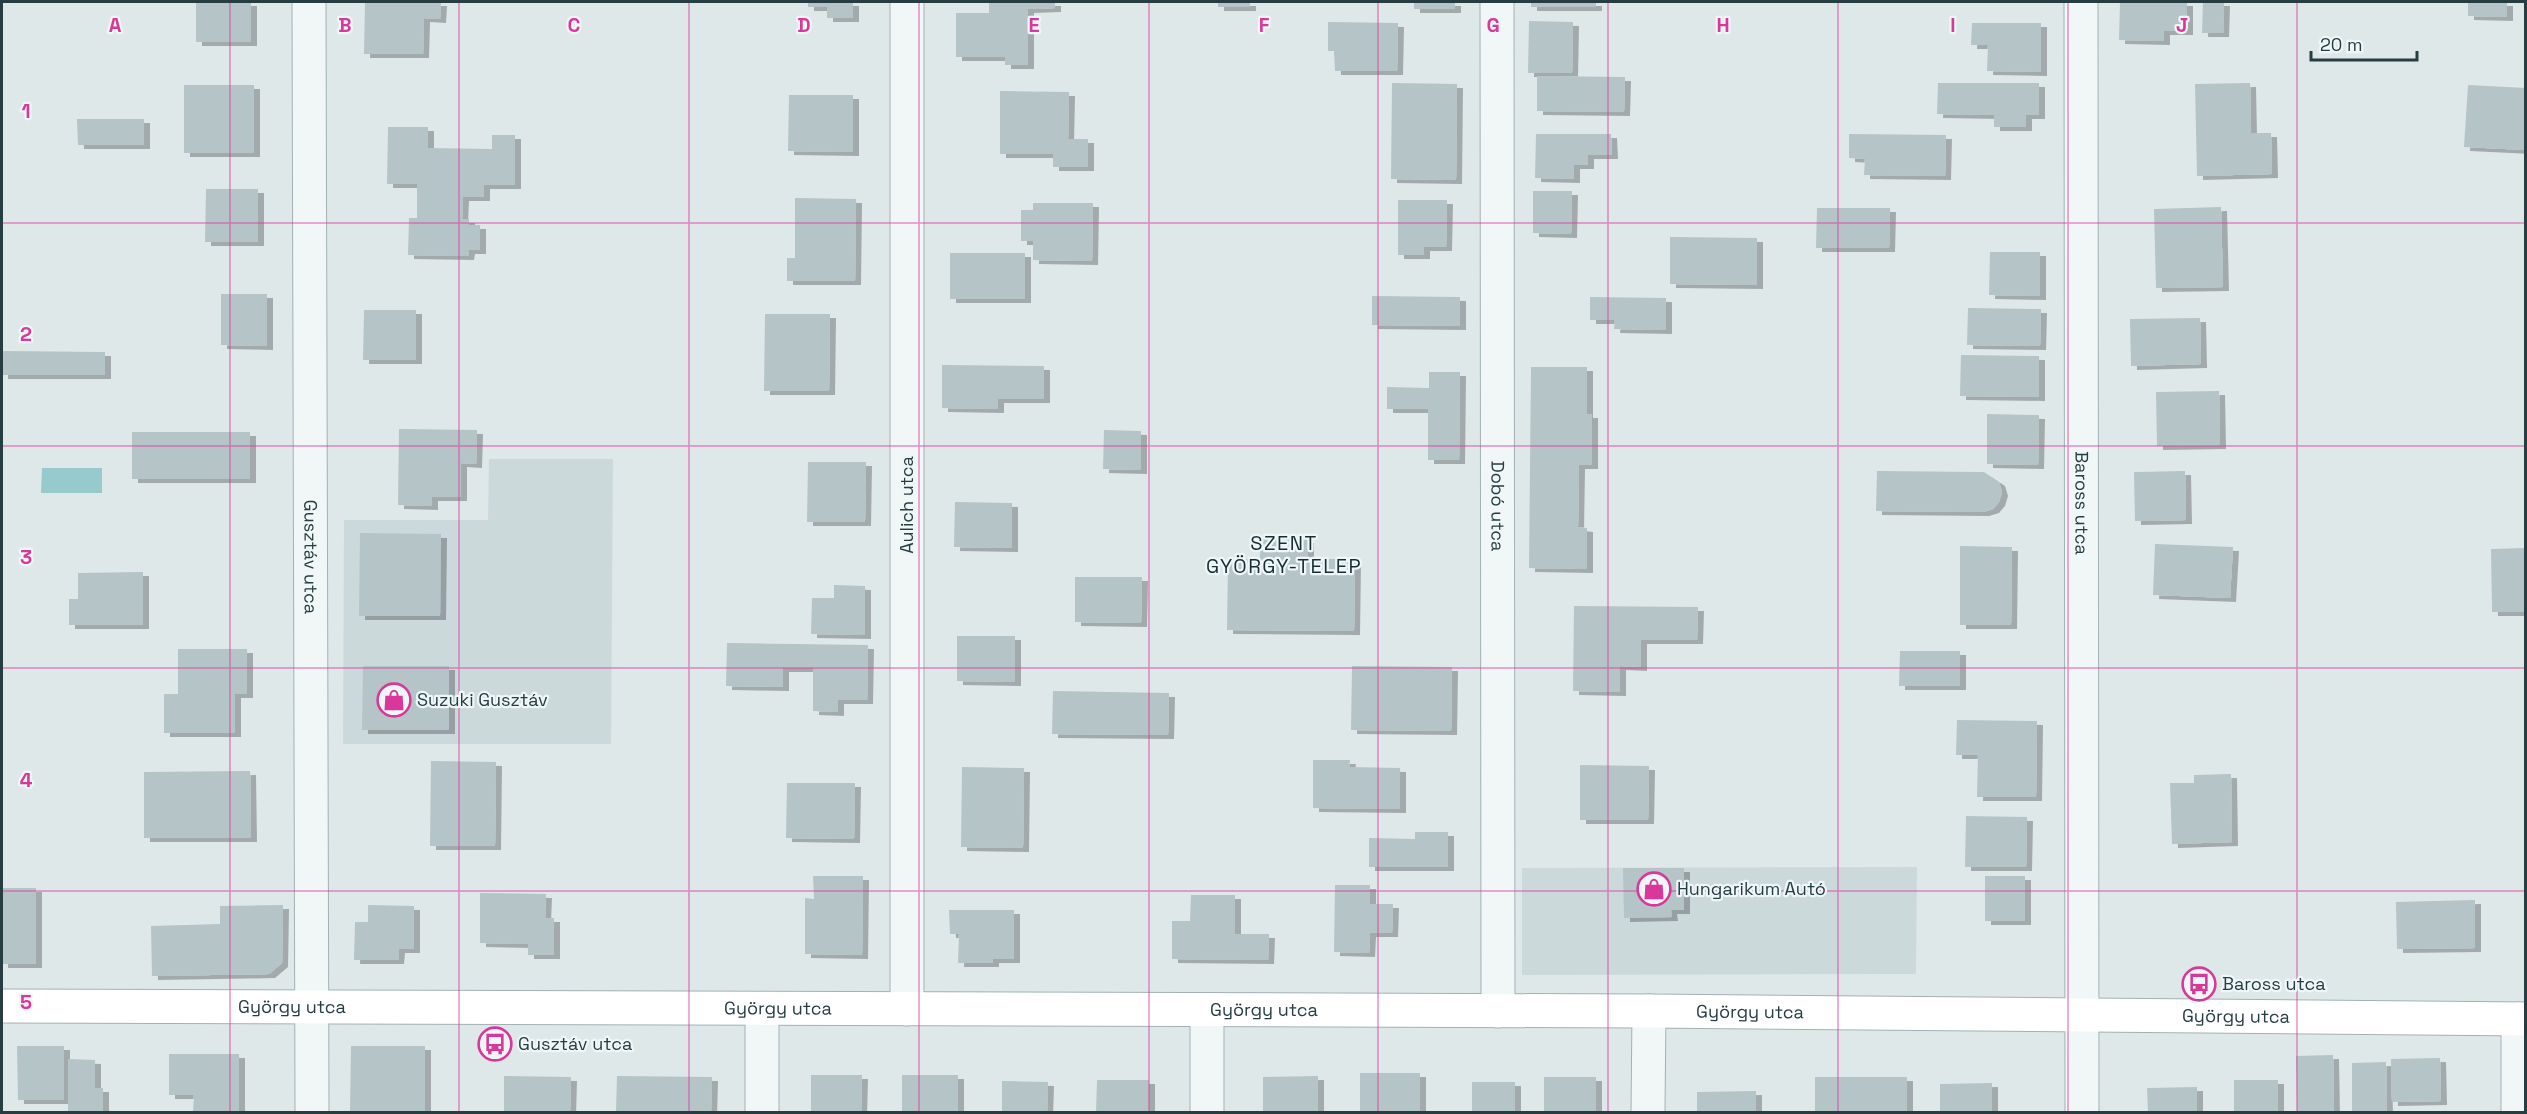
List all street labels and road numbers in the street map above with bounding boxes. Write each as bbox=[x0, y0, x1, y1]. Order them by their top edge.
street label: Baross utca bbox=[2070, 451, 2093, 555]
street label: Aulich utca bbox=[895, 456, 918, 554]
street label: Dobó utca bbox=[1486, 461, 1510, 551]
street label: Gusztáv utca bbox=[299, 500, 323, 614]
street label: György utca bbox=[238, 995, 346, 1018]
street label: György utca bbox=[724, 996, 832, 1020]
street label: György utca bbox=[1210, 998, 1318, 1021]
street label: György utca bbox=[1696, 999, 1804, 1023]
street label: György utca bbox=[2182, 1004, 2290, 1028]

